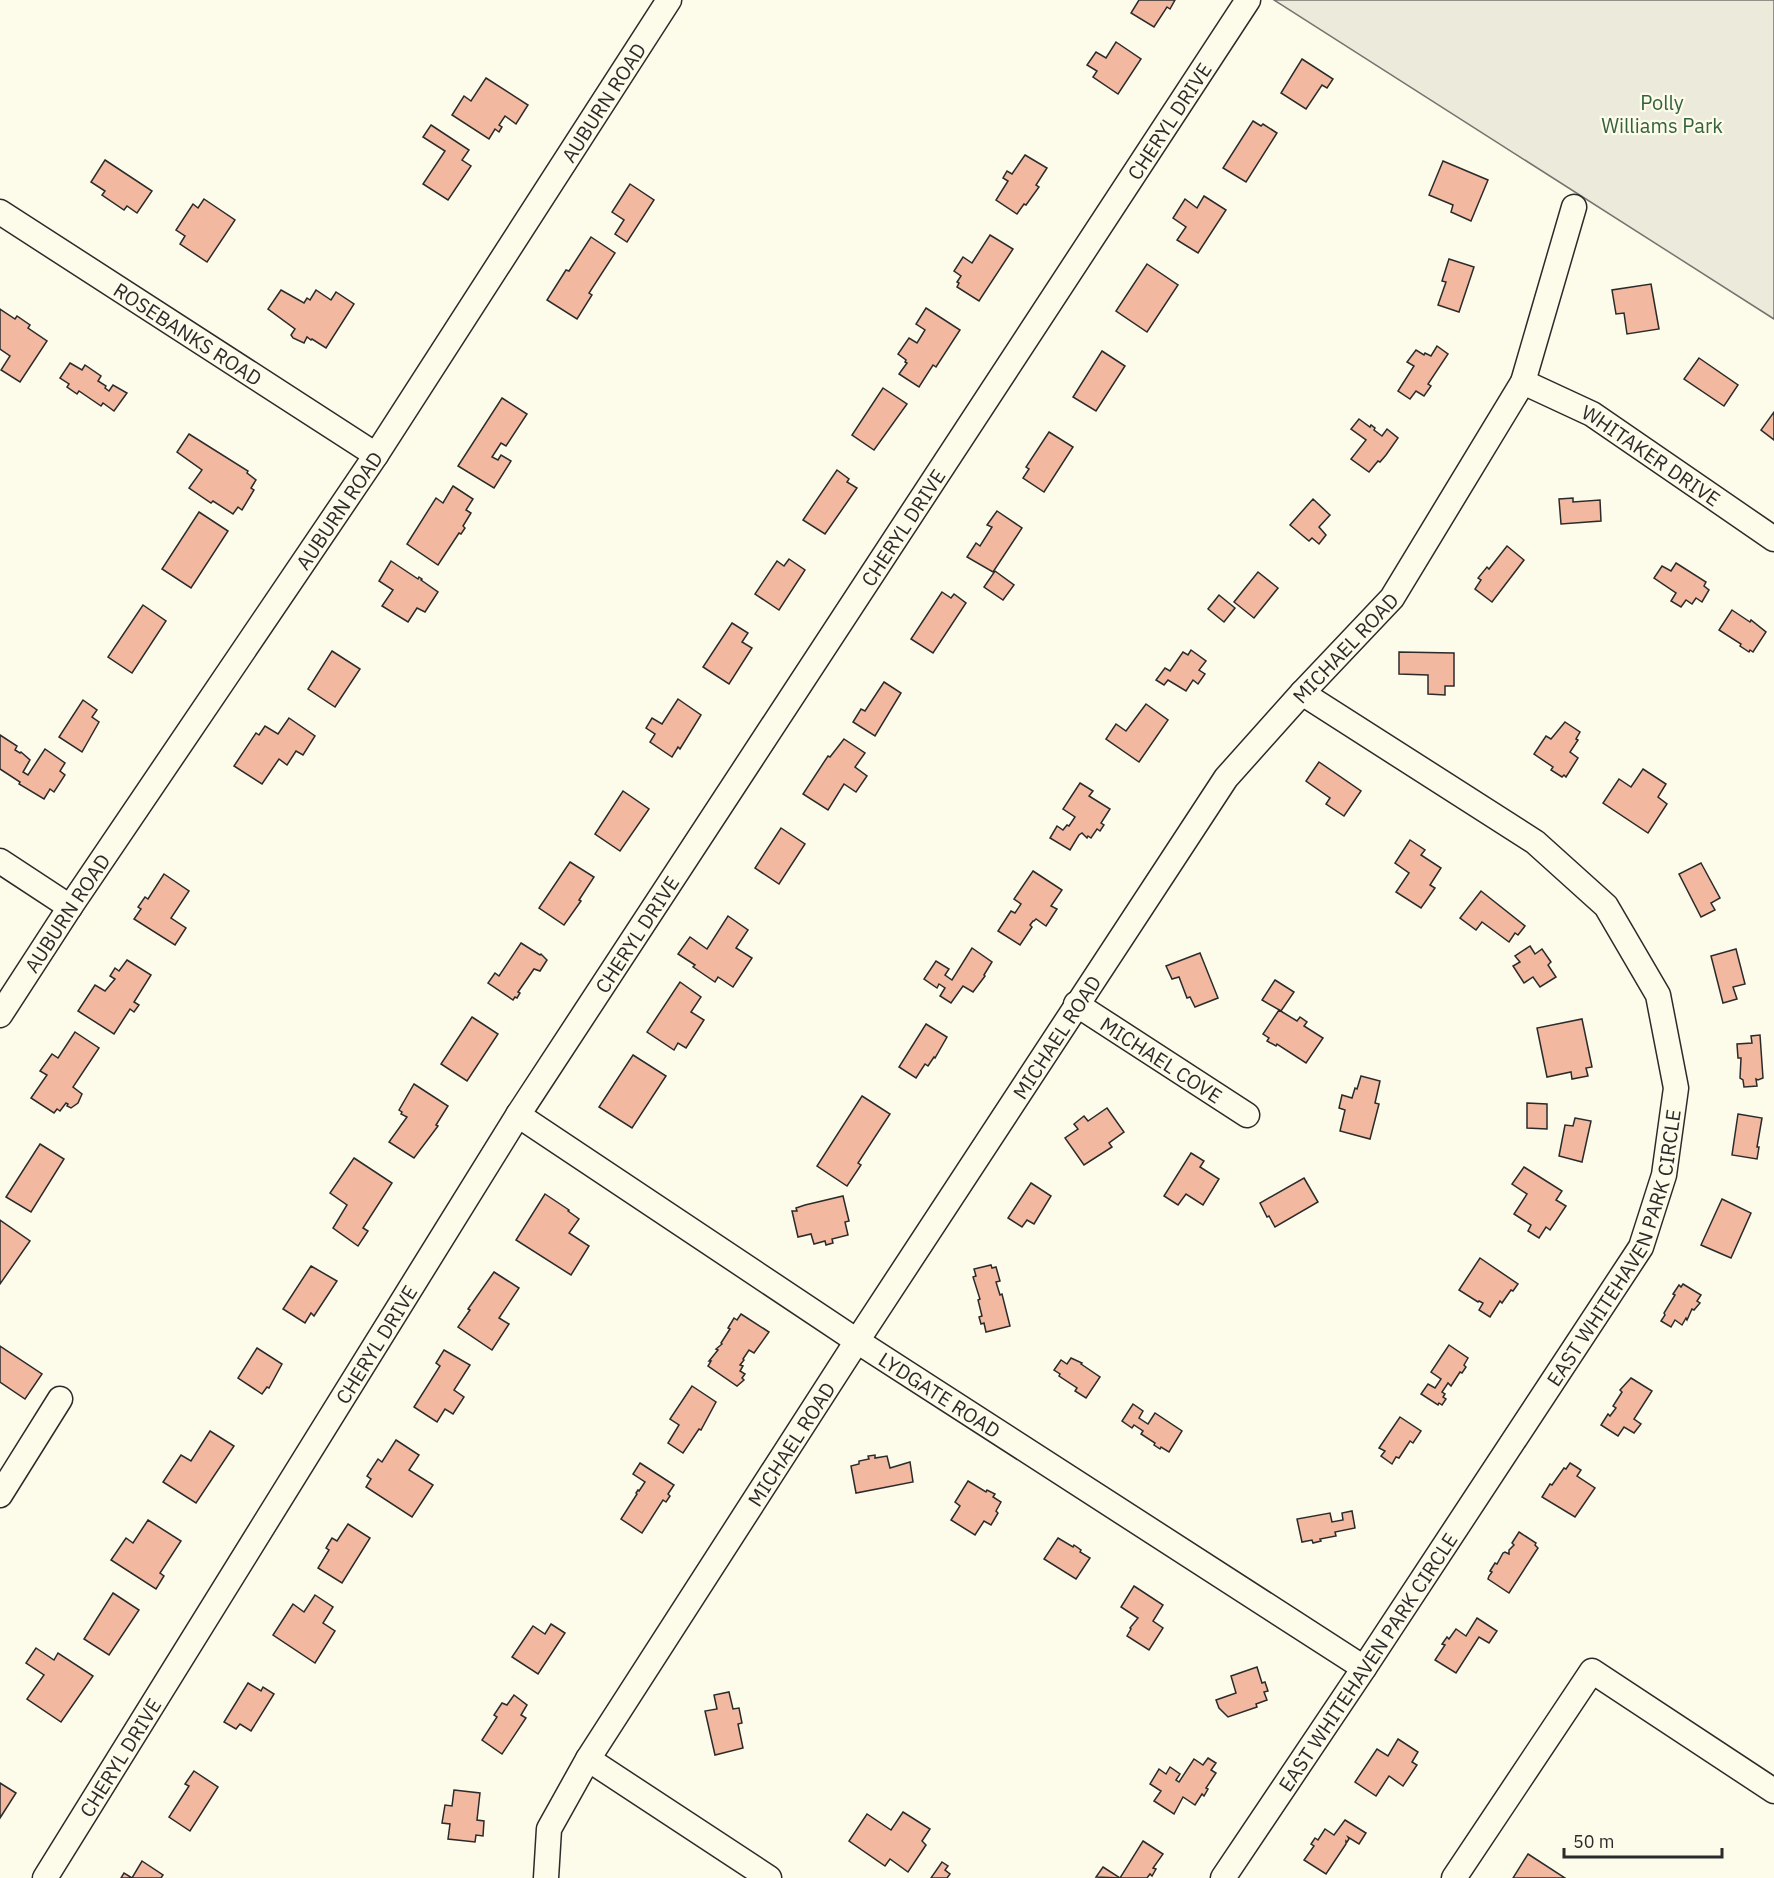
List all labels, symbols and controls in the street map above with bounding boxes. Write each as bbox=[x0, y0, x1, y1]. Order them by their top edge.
street label: AUBURN ROAD bbox=[555, 37, 652, 167]
street label: CHERYL DRIVE bbox=[1121, 57, 1217, 185]
park label: Polly Williams Park bbox=[1601, 89, 1723, 139]
street label: ROSEBANKS ROAD bbox=[109, 276, 268, 391]
street label: WHITAKER DRIVE bbox=[1578, 398, 1726, 512]
street label: AUBURN ROAD bbox=[289, 446, 388, 574]
street label: CHERYL DRIVE bbox=[854, 464, 951, 591]
street label: MICHAEL ROAD bbox=[1286, 586, 1404, 709]
street label: AUBURN ROAD bbox=[18, 848, 116, 978]
street label: CHERYL DRIVE bbox=[588, 870, 685, 998]
street label: MICHAEL ROAD bbox=[1006, 970, 1107, 1104]
street label: MICHAEL COVE bbox=[1095, 1010, 1228, 1109]
street label: EAST WHITEHAVEN PARK CIRCLE bbox=[1540, 1108, 1686, 1391]
street label: CHERYL DRIVE bbox=[329, 1280, 423, 1409]
street label: LYDGATE ROAD bbox=[874, 1345, 1006, 1444]
street label: MICHAEL ROAD bbox=[741, 1376, 841, 1511]
street label: EAST WHITEHAVEN PARK CIRCLE bbox=[1272, 1527, 1463, 1796]
street label: CHERYL DRIVE bbox=[73, 1693, 167, 1822]
scale bar bbox=[1564, 1821, 1722, 1859]
text: 50 m bbox=[1573, 1830, 1615, 1853]

